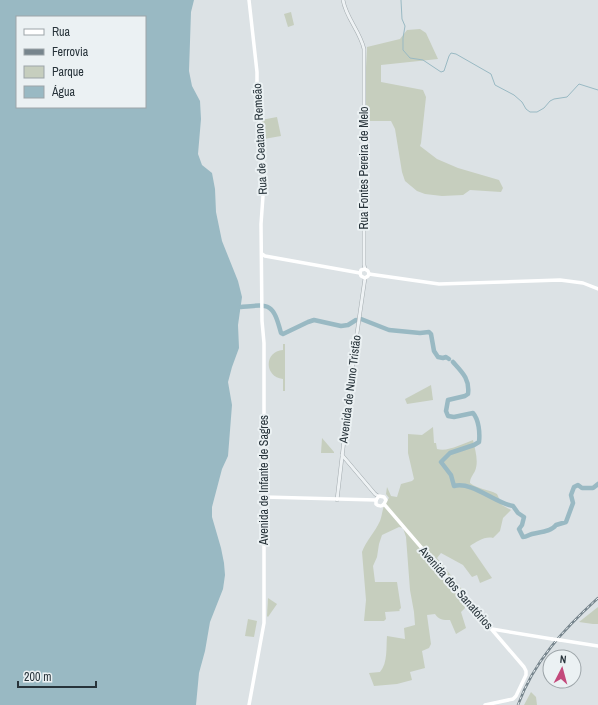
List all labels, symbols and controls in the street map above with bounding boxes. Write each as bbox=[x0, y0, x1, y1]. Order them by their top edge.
legend bbox=[16, 16, 146, 108]
text: Rua bbox=[52, 24, 71, 40]
text: Ferrovia bbox=[52, 44, 89, 60]
text: Parque bbox=[52, 64, 84, 80]
street label: Rua de Ceatano Remeão bbox=[249, 83, 271, 195]
text: Água bbox=[51, 84, 76, 100]
street label: Rua Fontes Pereira de Melo bbox=[356, 106, 372, 230]
street label: Avenida de Nuno Tristão bbox=[335, 334, 365, 445]
street label: Avenida de Infante de Sagres bbox=[256, 415, 272, 546]
street label: Avenida dos Sanatórios bbox=[415, 542, 496, 633]
north arrow bbox=[542, 649, 582, 689]
text: N bbox=[559, 652, 567, 666]
scale bar bbox=[18, 663, 96, 689]
text: 200 m bbox=[24, 669, 51, 685]

